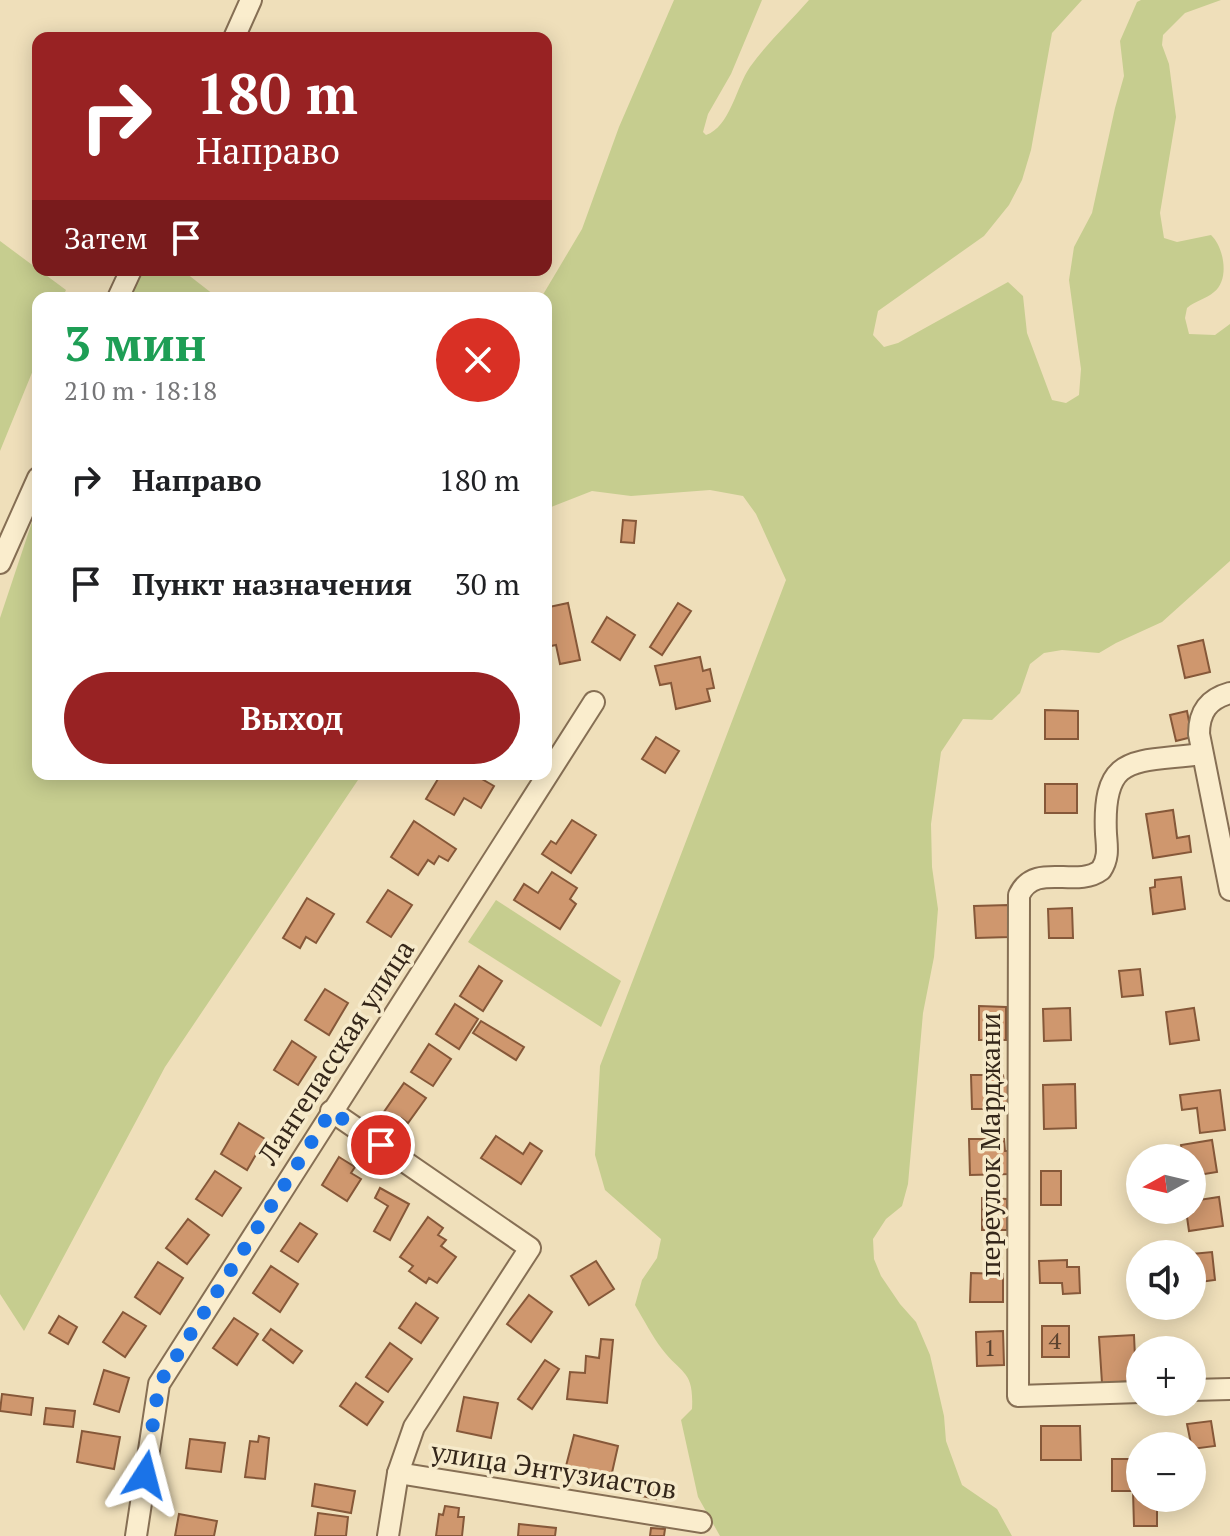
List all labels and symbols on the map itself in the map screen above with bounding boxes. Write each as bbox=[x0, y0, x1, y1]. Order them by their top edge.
street label: Лангепасская улица bbox=[249, 932, 422, 1172]
street label: переулок Марджани bbox=[971, 1012, 1008, 1278]
pin bbox=[347, 1111, 415, 1179]
north arrow bbox=[1126, 1144, 1206, 1224]
house number: 4 bbox=[1049, 1324, 1062, 1356]
house number: 1 bbox=[984, 1331, 996, 1363]
street label: улица Энтузиастов bbox=[428, 1432, 680, 1507]
position arrow bbox=[103, 1433, 187, 1517]

